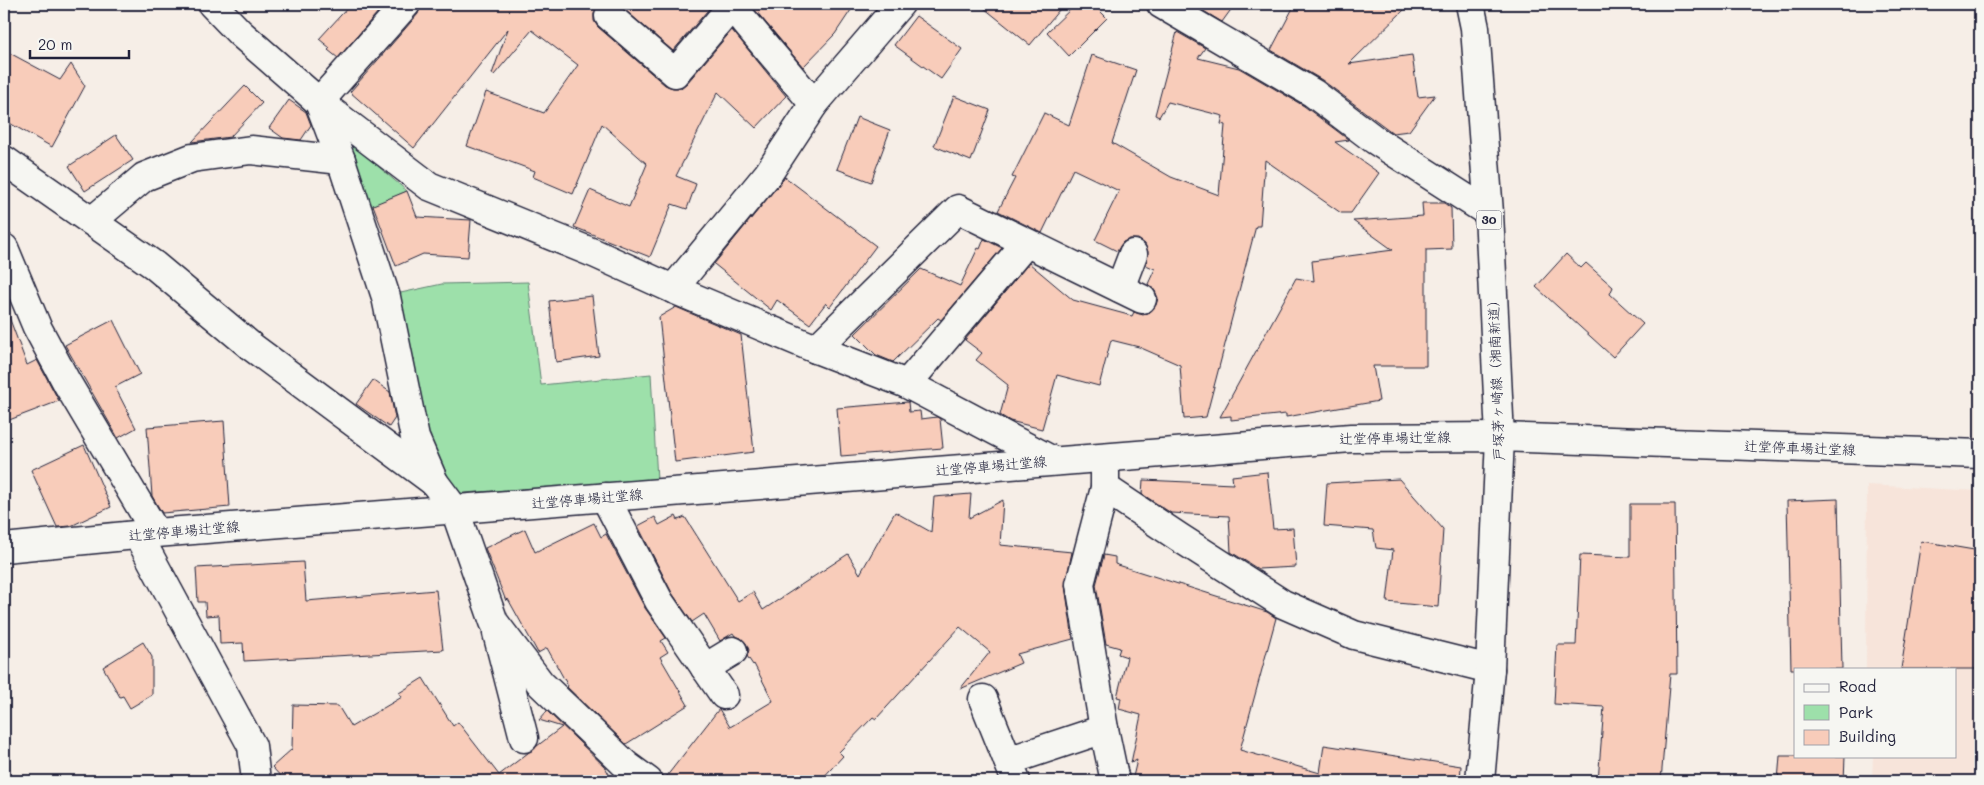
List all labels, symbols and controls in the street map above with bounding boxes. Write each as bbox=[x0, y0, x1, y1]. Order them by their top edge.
scale bar bbox=[30, 28, 129, 60]
text: 20 m bbox=[38, 34, 72, 54]
road number: 30 bbox=[1476, 210, 1502, 230]
street label: 戸塚茅ヶ崎線（湘南新道） bbox=[1483, 293, 1508, 461]
street label: 辻堂停車場辻堂線 bbox=[1339, 427, 1451, 448]
street label: 辻堂停車場辻堂線 bbox=[1744, 436, 1856, 459]
street label: 辻堂停車場辻堂線 bbox=[934, 451, 1048, 480]
street label: 辻堂停車場辻堂線 bbox=[530, 484, 644, 513]
street label: 辻堂停車場辻堂線 bbox=[127, 516, 241, 545]
legend bbox=[1794, 668, 1956, 758]
text: Road bbox=[1839, 676, 1876, 696]
text: Park bbox=[1839, 702, 1873, 722]
text: Building bbox=[1839, 726, 1896, 746]

